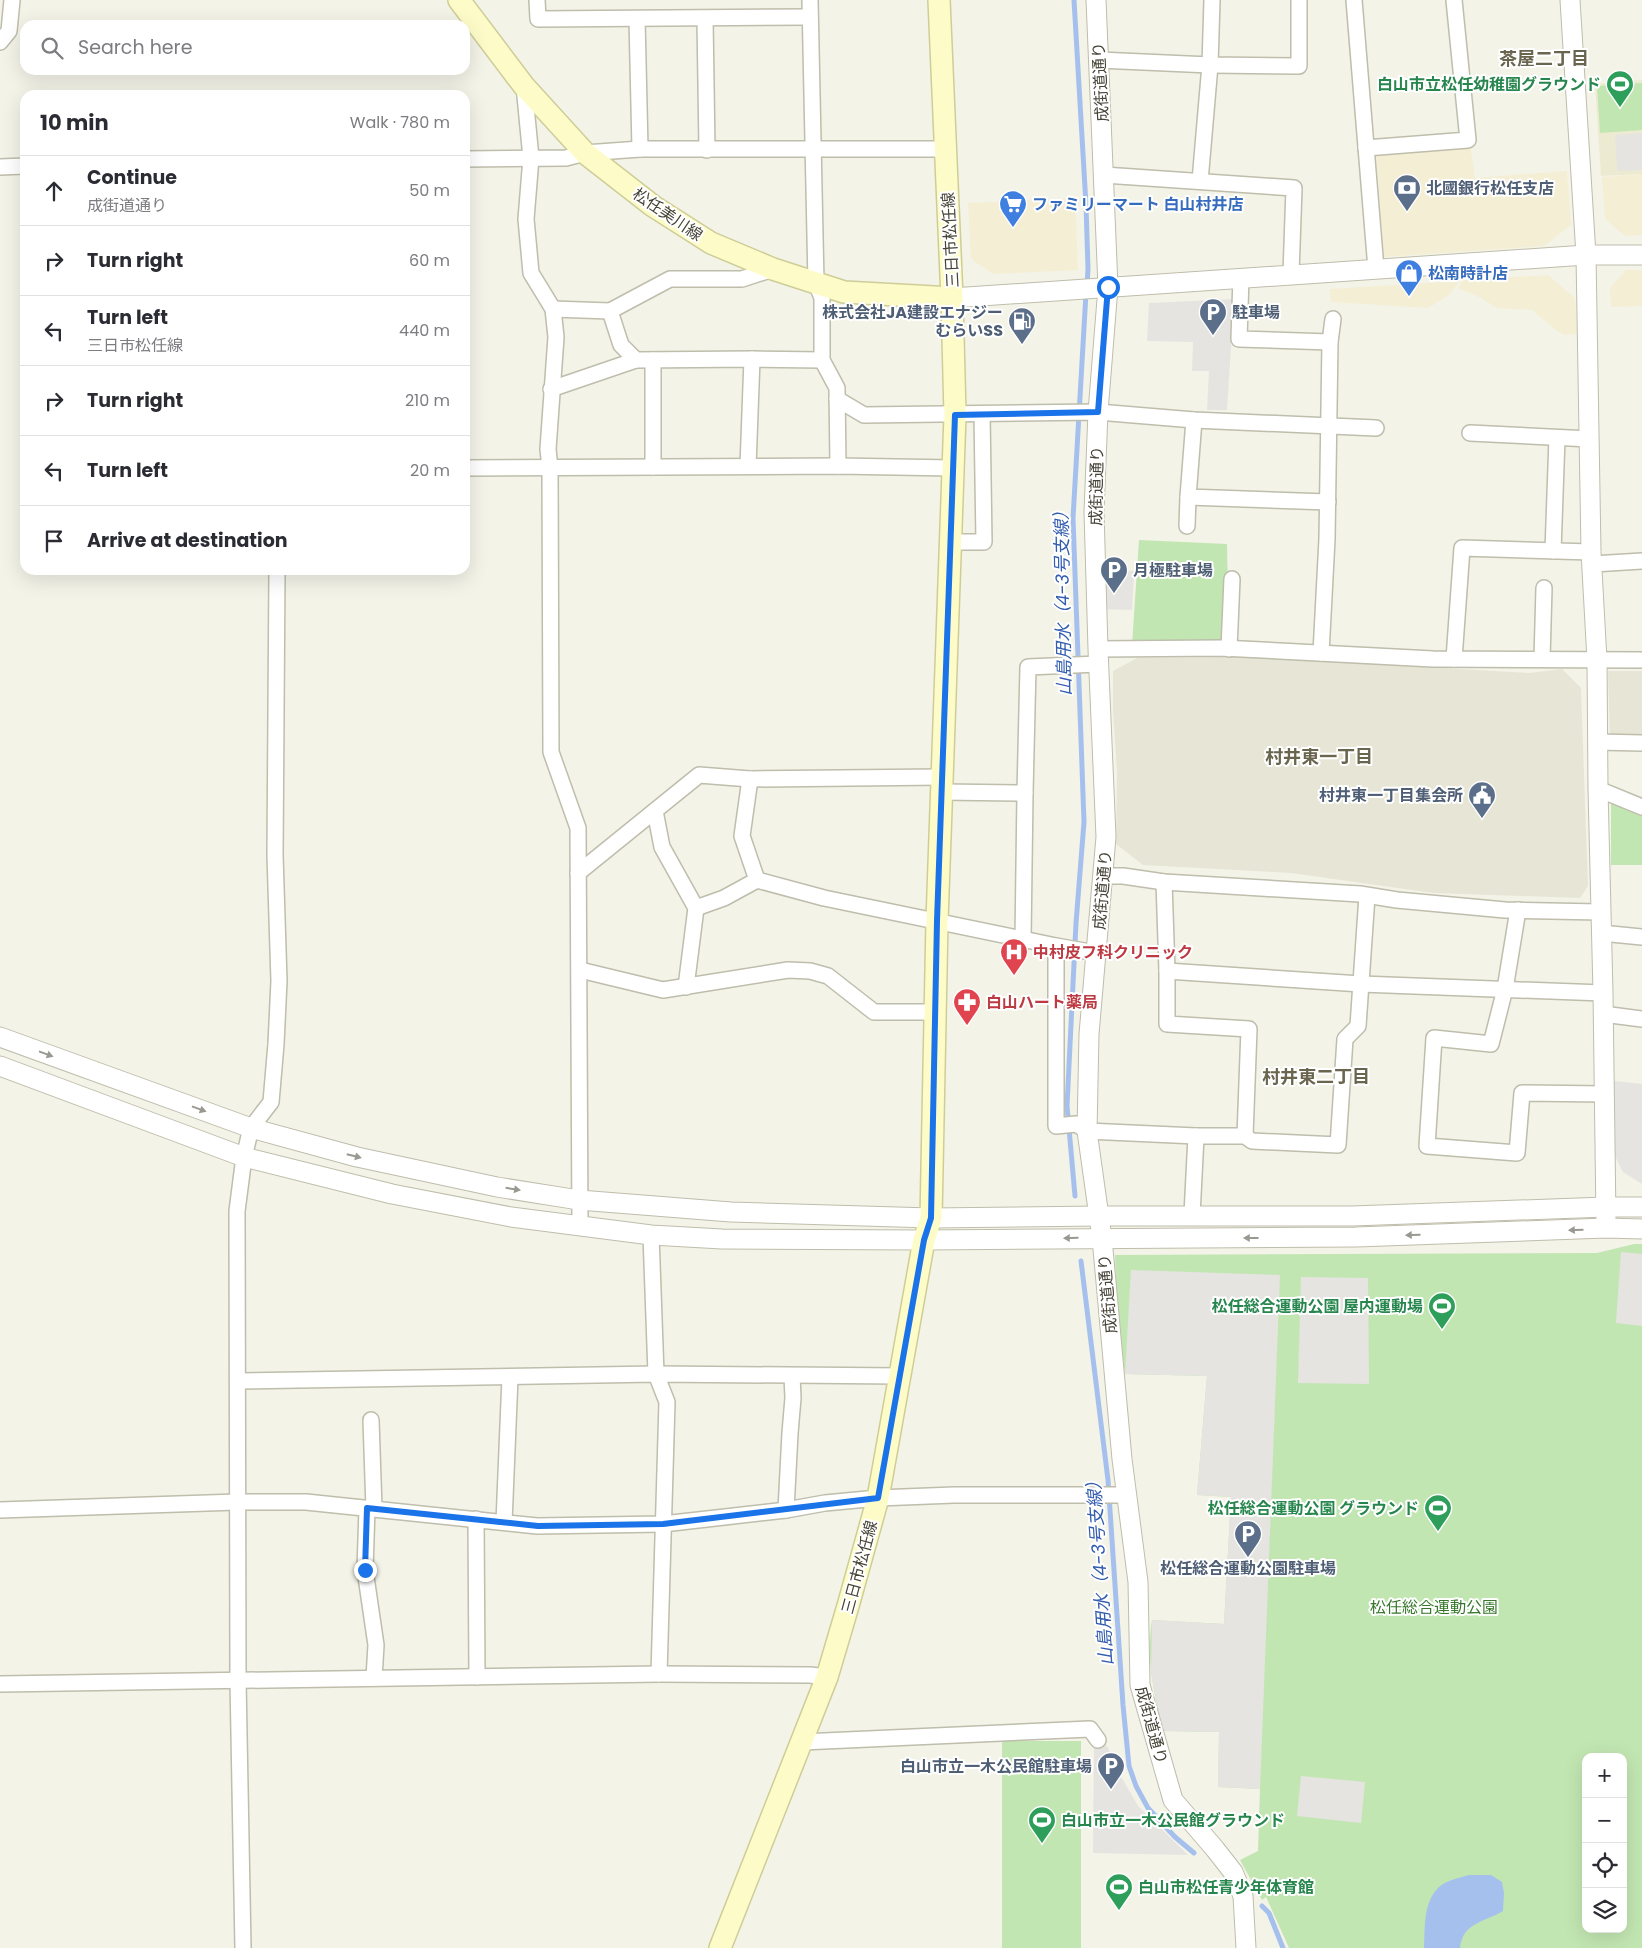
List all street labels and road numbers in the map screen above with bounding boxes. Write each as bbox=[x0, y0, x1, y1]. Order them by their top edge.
street label: 成街道通り bbox=[1087, 41, 1114, 123]
street label: 松任美川線 bbox=[628, 183, 707, 246]
street label: 三日市松任線 bbox=[937, 191, 964, 289]
street label: 成街道通り bbox=[1084, 446, 1109, 526]
street label: 成街道通り bbox=[1088, 849, 1117, 931]
street label: 成街道通り bbox=[1093, 1253, 1122, 1335]
street label: 三日市松任線 bbox=[836, 1518, 883, 1616]
street label: 成街道通り bbox=[1130, 1684, 1173, 1767]

